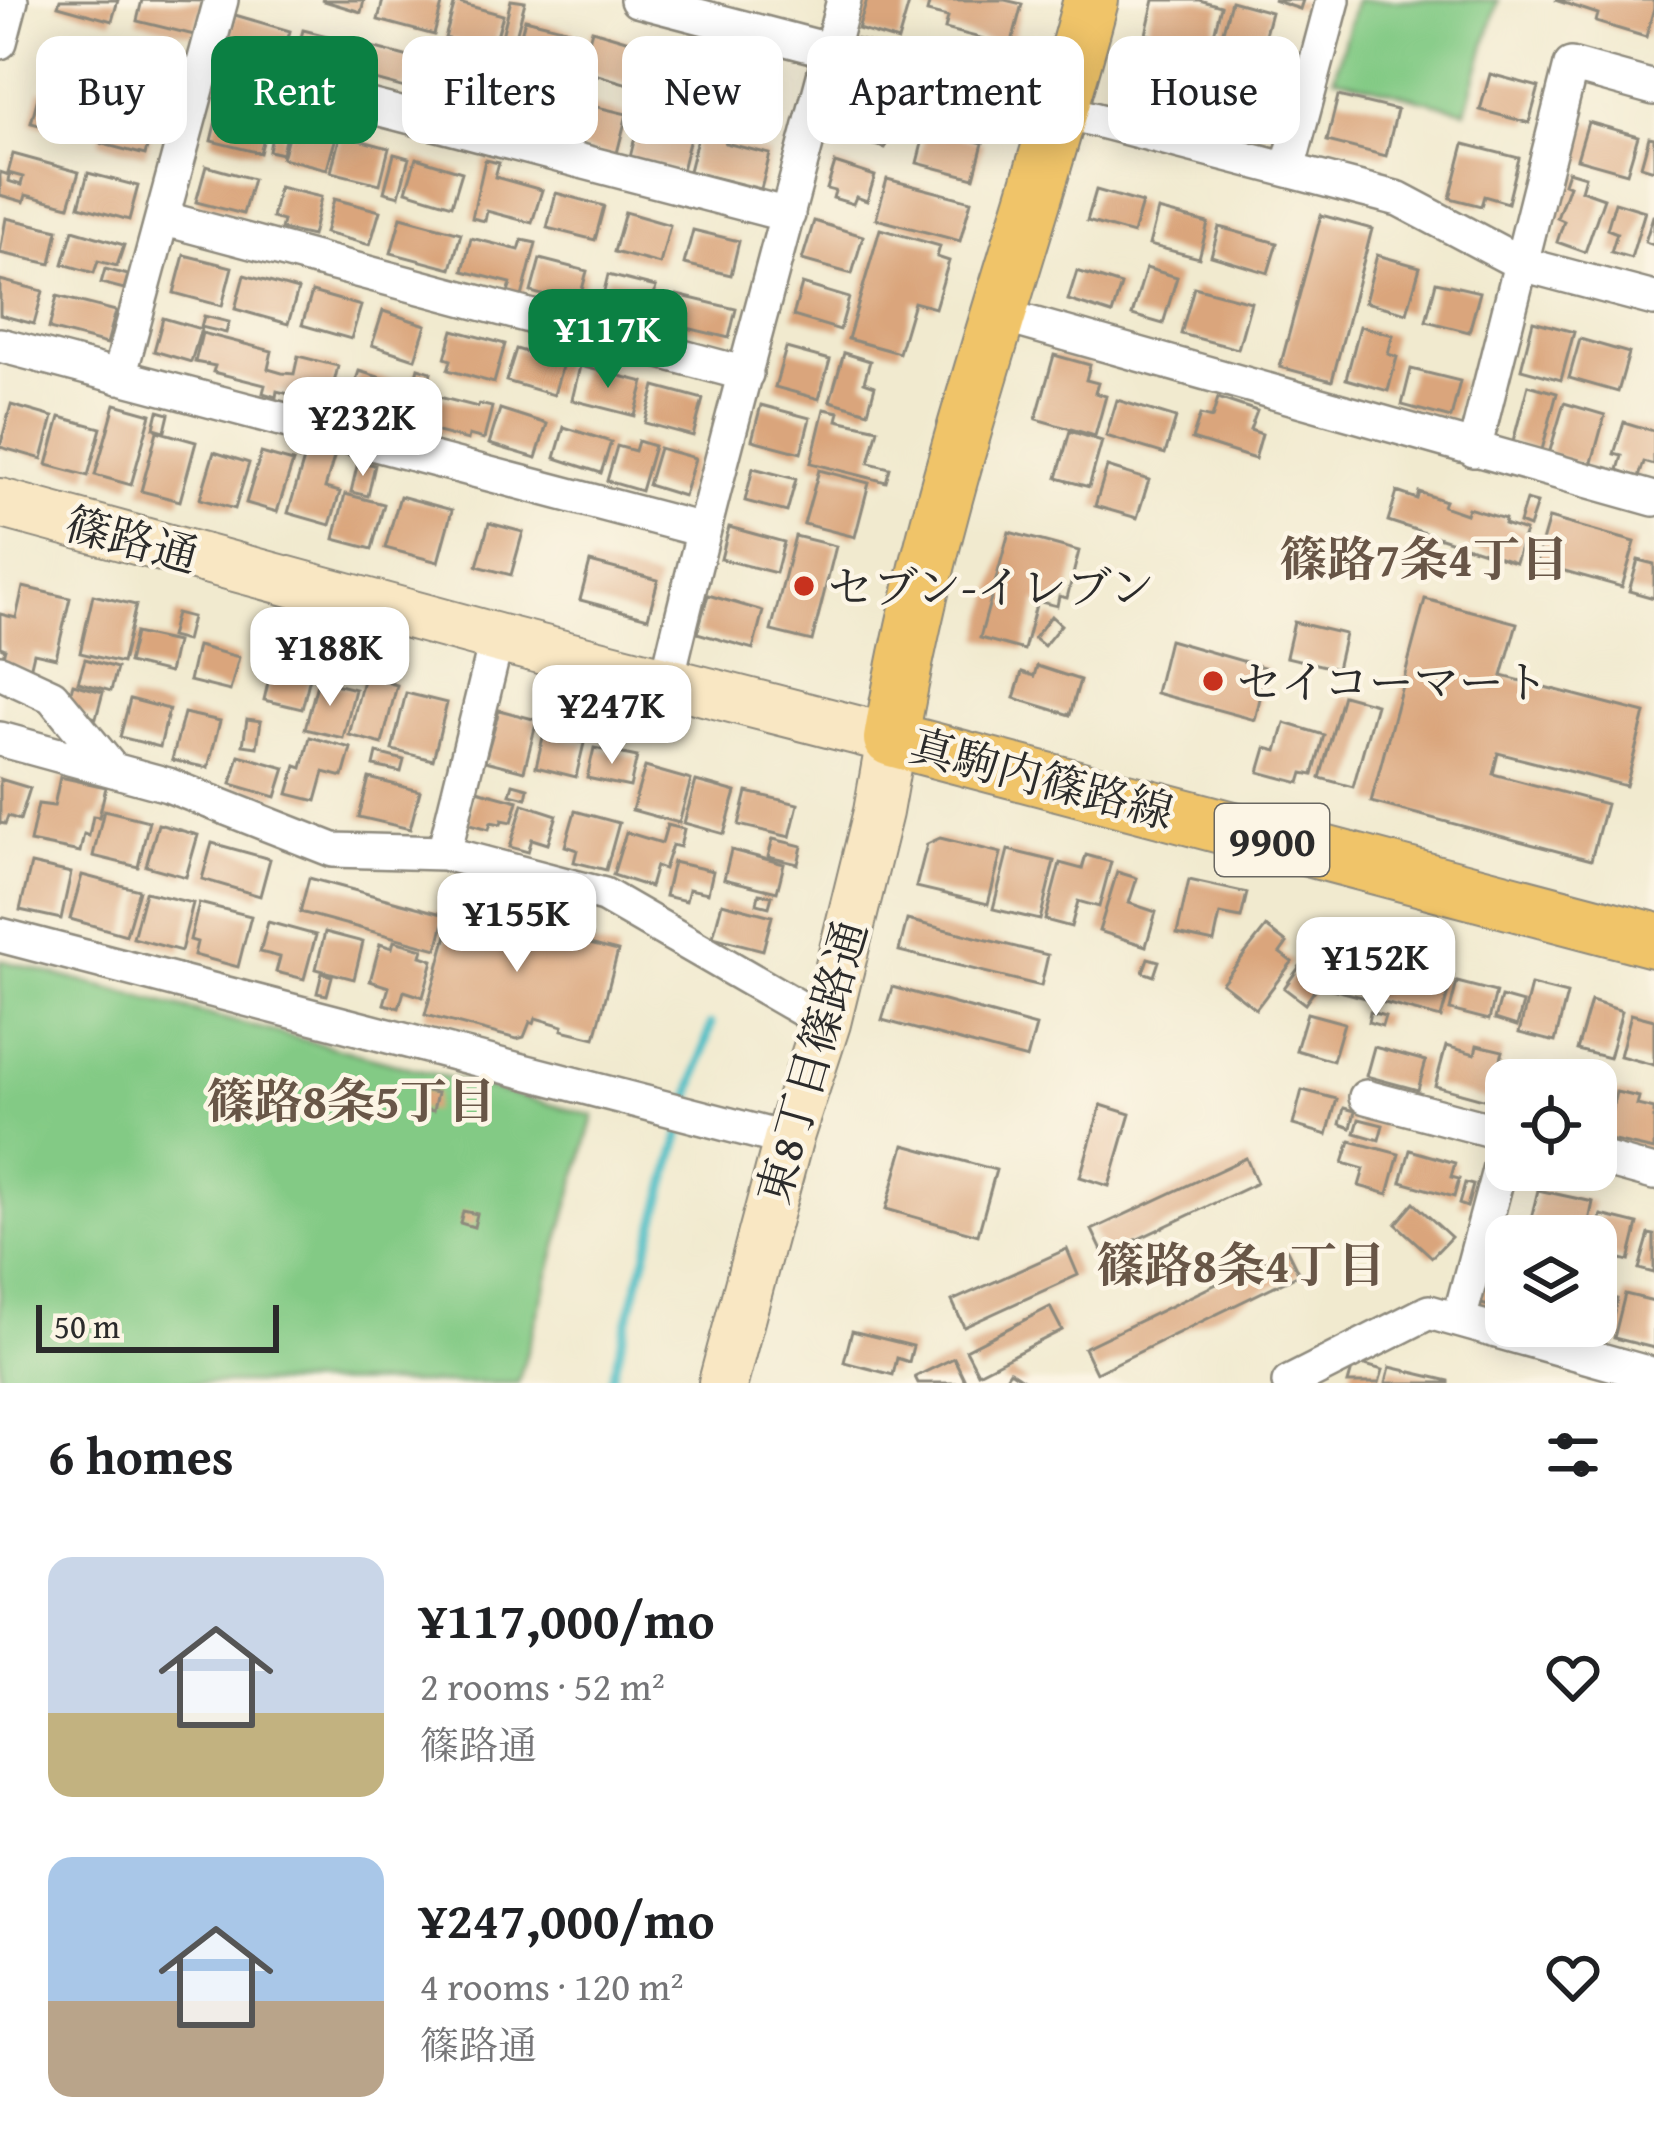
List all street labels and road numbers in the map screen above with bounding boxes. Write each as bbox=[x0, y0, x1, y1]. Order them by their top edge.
street label: 篠路通 bbox=[58, 490, 206, 588]
street label: 真駒内篠路線 bbox=[903, 712, 1181, 844]
road number: 9900 bbox=[1215, 804, 1329, 876]
street label: 東8丁目篠路通 bbox=[740, 913, 882, 1211]

